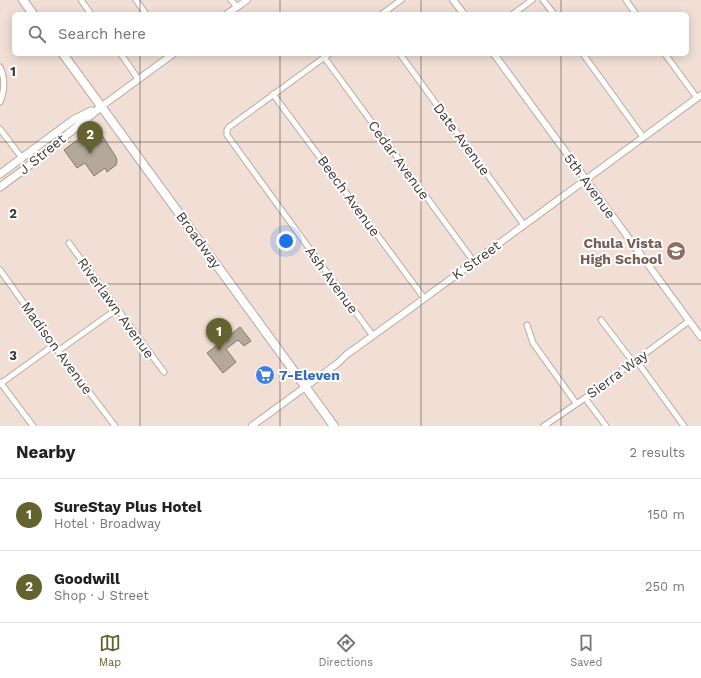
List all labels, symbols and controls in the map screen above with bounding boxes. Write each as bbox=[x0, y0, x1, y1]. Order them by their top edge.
search box bbox=[12, 12, 689, 56]
icon: search bbox=[26, 23, 48, 45]
text: Search here bbox=[58, 25, 146, 43]
text: 1 bbox=[10, 64, 16, 79]
street label: Date Avenue bbox=[430, 100, 494, 178]
street label: Cedar Avenue bbox=[365, 117, 433, 203]
pin: 2 bbox=[77, 121, 103, 154]
street label: J Street bbox=[16, 130, 68, 177]
street label: 5th Avenue bbox=[561, 150, 619, 222]
street label: Beech Avenue bbox=[314, 153, 384, 239]
text: 2 bbox=[9, 206, 17, 221]
street label: Broadway bbox=[173, 209, 225, 272]
your location bbox=[276, 231, 296, 251]
place label: Chula Vista High School bbox=[580, 235, 663, 267]
street label: K Street bbox=[449, 237, 503, 283]
school or university icon: Chula Vista High School bbox=[665, 240, 687, 262]
street label: Ash Avenue bbox=[302, 243, 362, 317]
street label: Riverlawn Avenue bbox=[74, 255, 158, 361]
street label: Madison Avenue bbox=[18, 299, 96, 397]
pin: 1 bbox=[206, 318, 232, 351]
street label: Sierra Way bbox=[583, 346, 651, 402]
text: 3 bbox=[9, 348, 17, 363]
supermarket icon: 7-Eleven bbox=[254, 364, 276, 386]
place label: 7-Eleven bbox=[279, 367, 340, 383]
text: Nearby bbox=[16, 442, 75, 462]
text: 2 results bbox=[630, 445, 685, 460]
text: SureStay Plus Hotel bbox=[54, 498, 202, 516]
text: 1 bbox=[26, 507, 32, 522]
text: 150 m bbox=[647, 507, 685, 522]
text: Hotel · Broadway bbox=[54, 516, 161, 531]
text: Goodwill bbox=[54, 570, 120, 588]
text: 2 bbox=[25, 579, 33, 594]
text: 250 m bbox=[645, 579, 685, 594]
text: Shop · J Street bbox=[54, 588, 149, 603]
tab: Map bbox=[99, 632, 121, 669]
tab: Directions bbox=[319, 632, 373, 669]
tab: Saved bbox=[570, 632, 602, 669]

